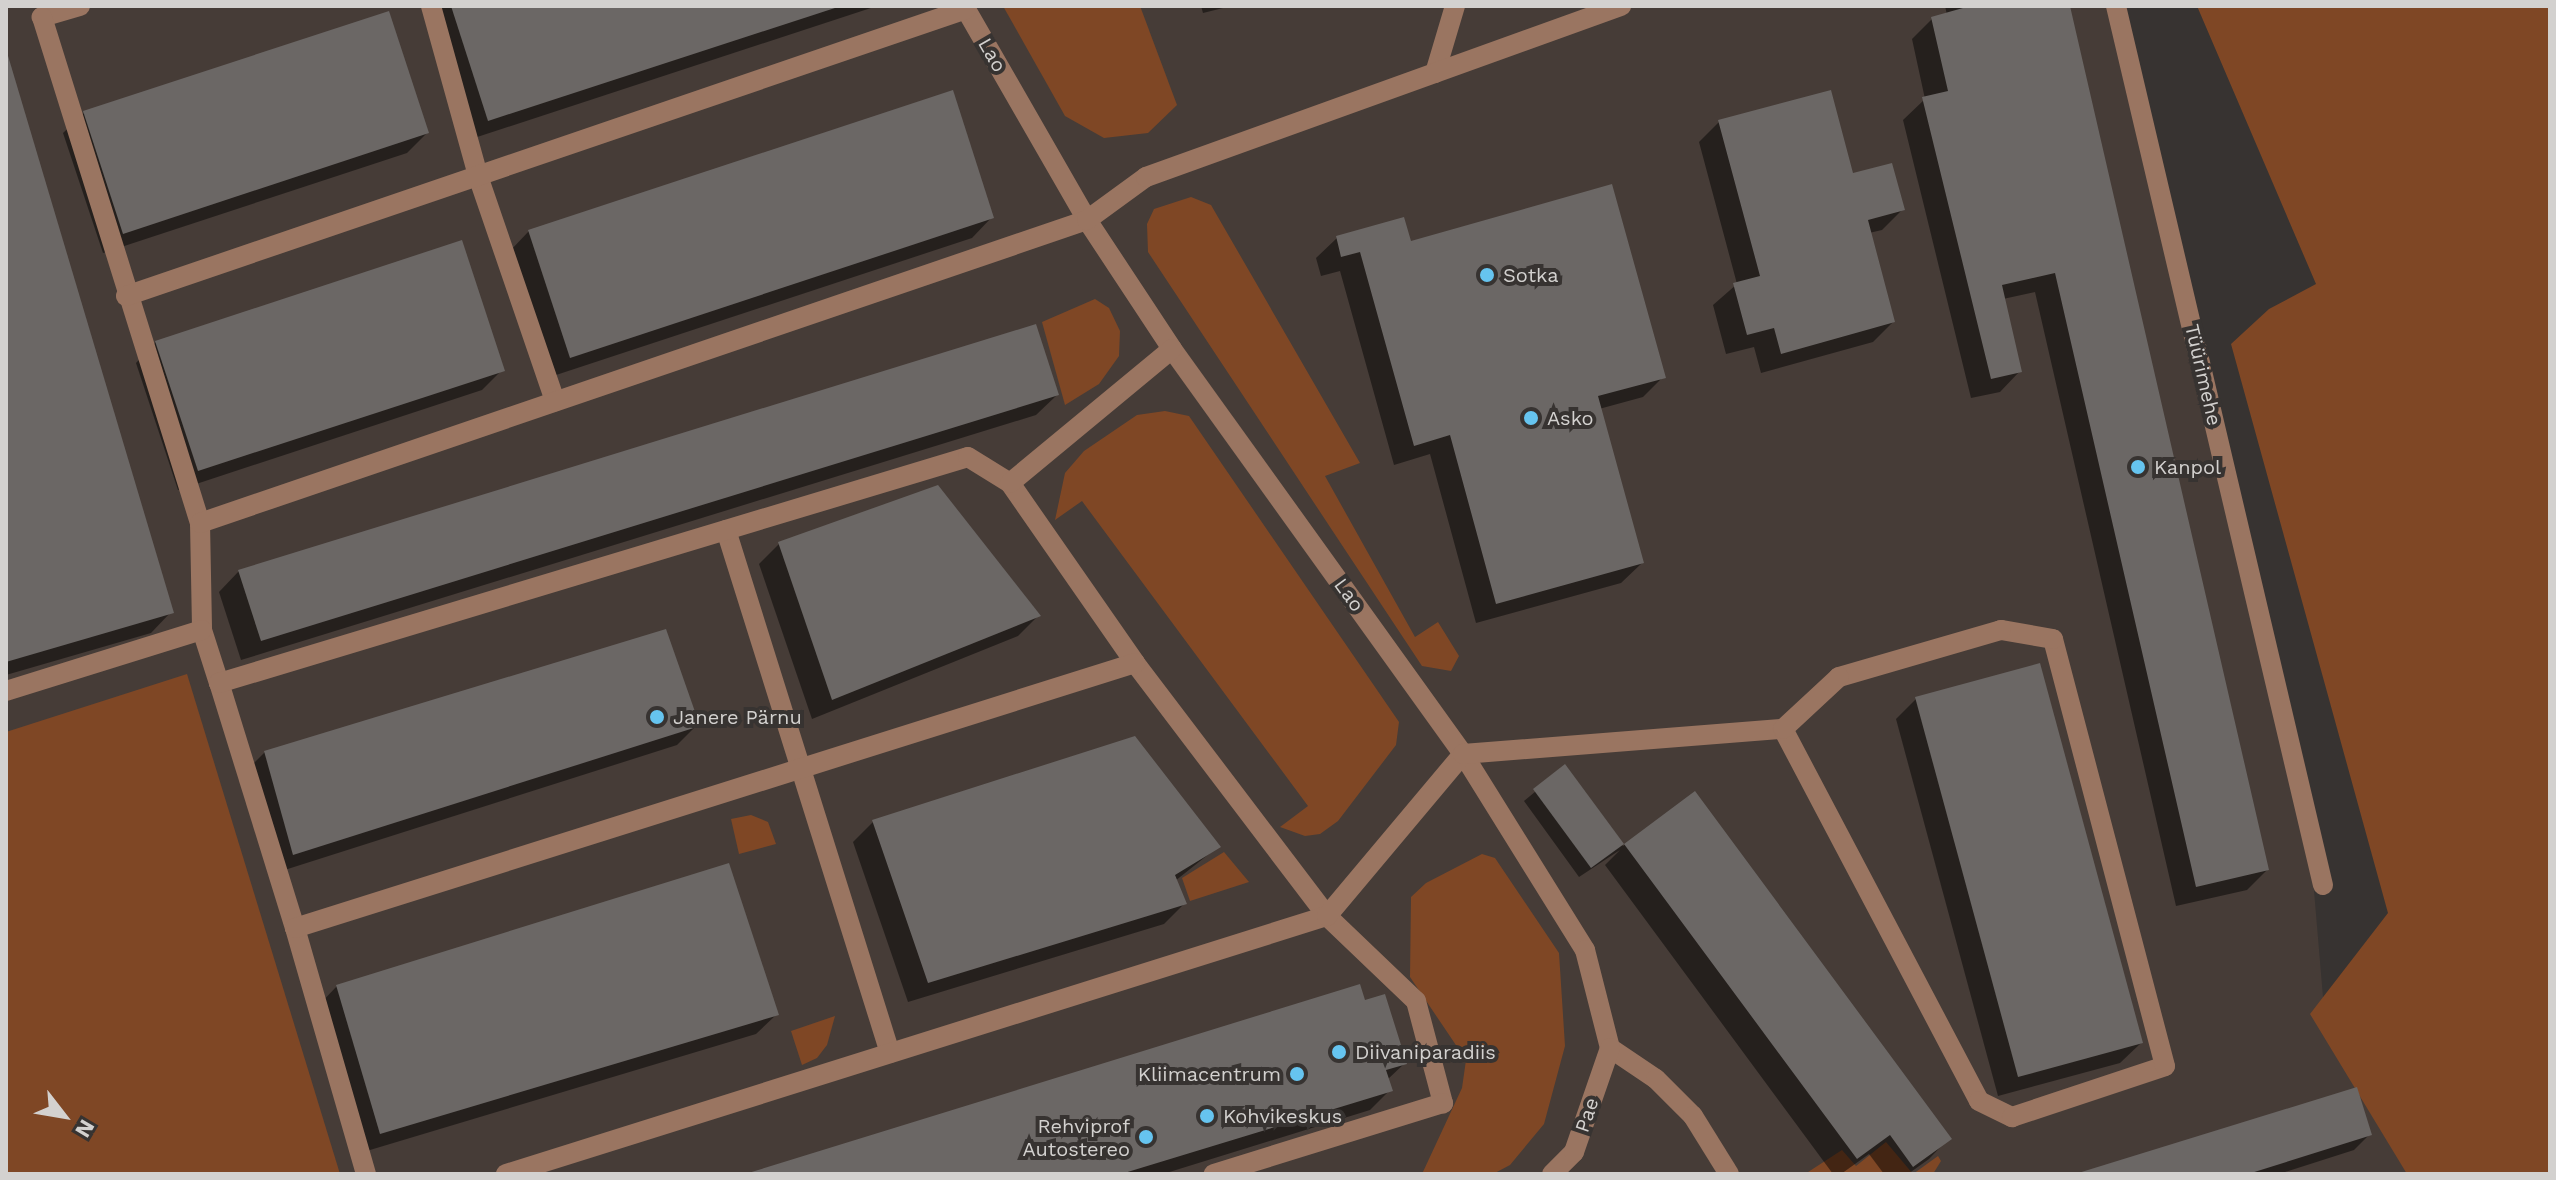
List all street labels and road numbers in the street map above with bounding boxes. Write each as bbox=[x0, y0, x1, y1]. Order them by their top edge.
street label: Lao bbox=[973, 34, 1011, 76]
street label: Tüürimehe bbox=[2180, 322, 2226, 428]
street label: Lao bbox=[1329, 574, 1369, 616]
street label: Pae bbox=[1570, 1095, 1604, 1135]

